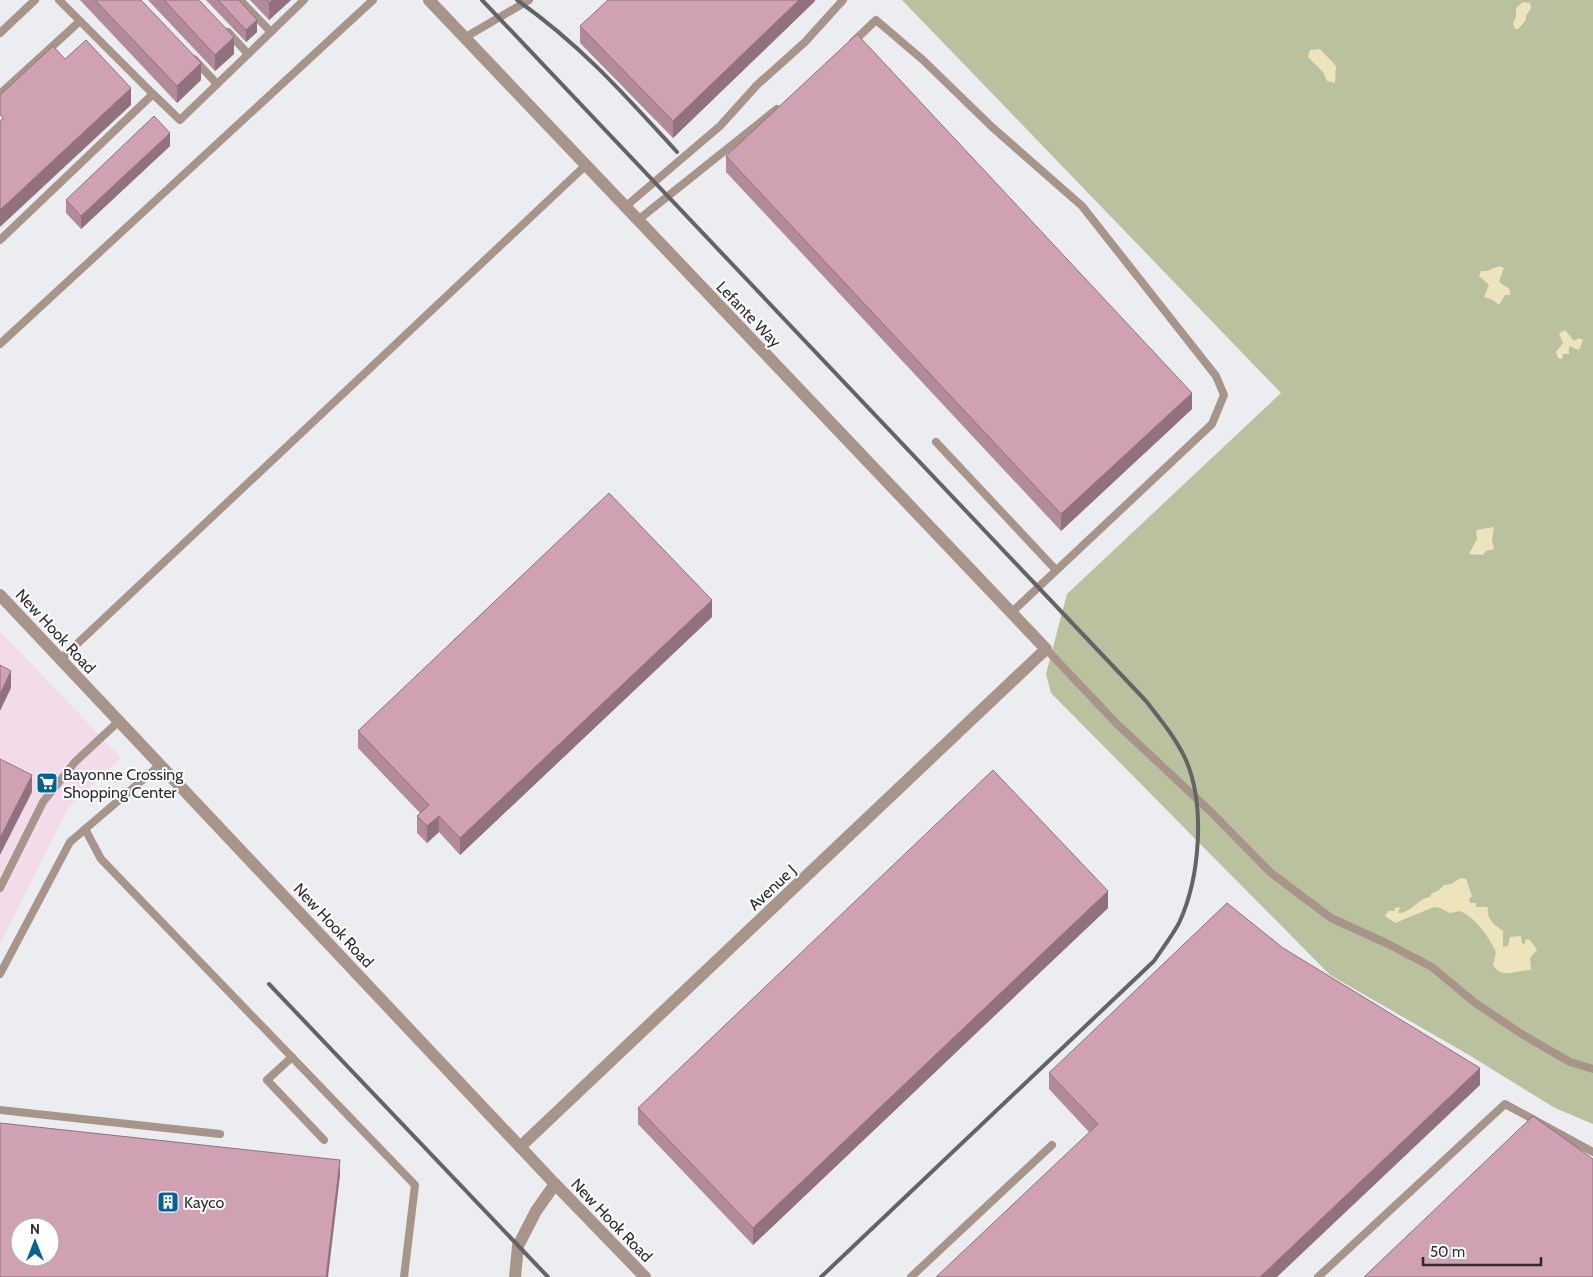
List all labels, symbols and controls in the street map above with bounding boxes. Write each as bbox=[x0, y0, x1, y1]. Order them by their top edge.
street label: Lefante Way bbox=[712, 277, 785, 351]
street label: New Hook Road bbox=[12, 585, 100, 678]
place label: Bayonne Crossing Shopping Center bbox=[63, 765, 184, 802]
supermarket icon: Bayonne Crossing Shopping Center bbox=[35, 771, 59, 795]
street label: Avenue J bbox=[744, 860, 800, 914]
street label: New Hook Road bbox=[290, 879, 378, 972]
street label: New Hook Road bbox=[567, 1175, 656, 1266]
building icon: Kayco bbox=[156, 1190, 180, 1214]
place label: Kayco bbox=[184, 1193, 224, 1212]
north arrow bbox=[10, 1217, 60, 1267]
text: N bbox=[30, 1220, 40, 1238]
scale bar bbox=[1423, 1234, 1540, 1266]
text: 50 m bbox=[1430, 1243, 1465, 1261]

